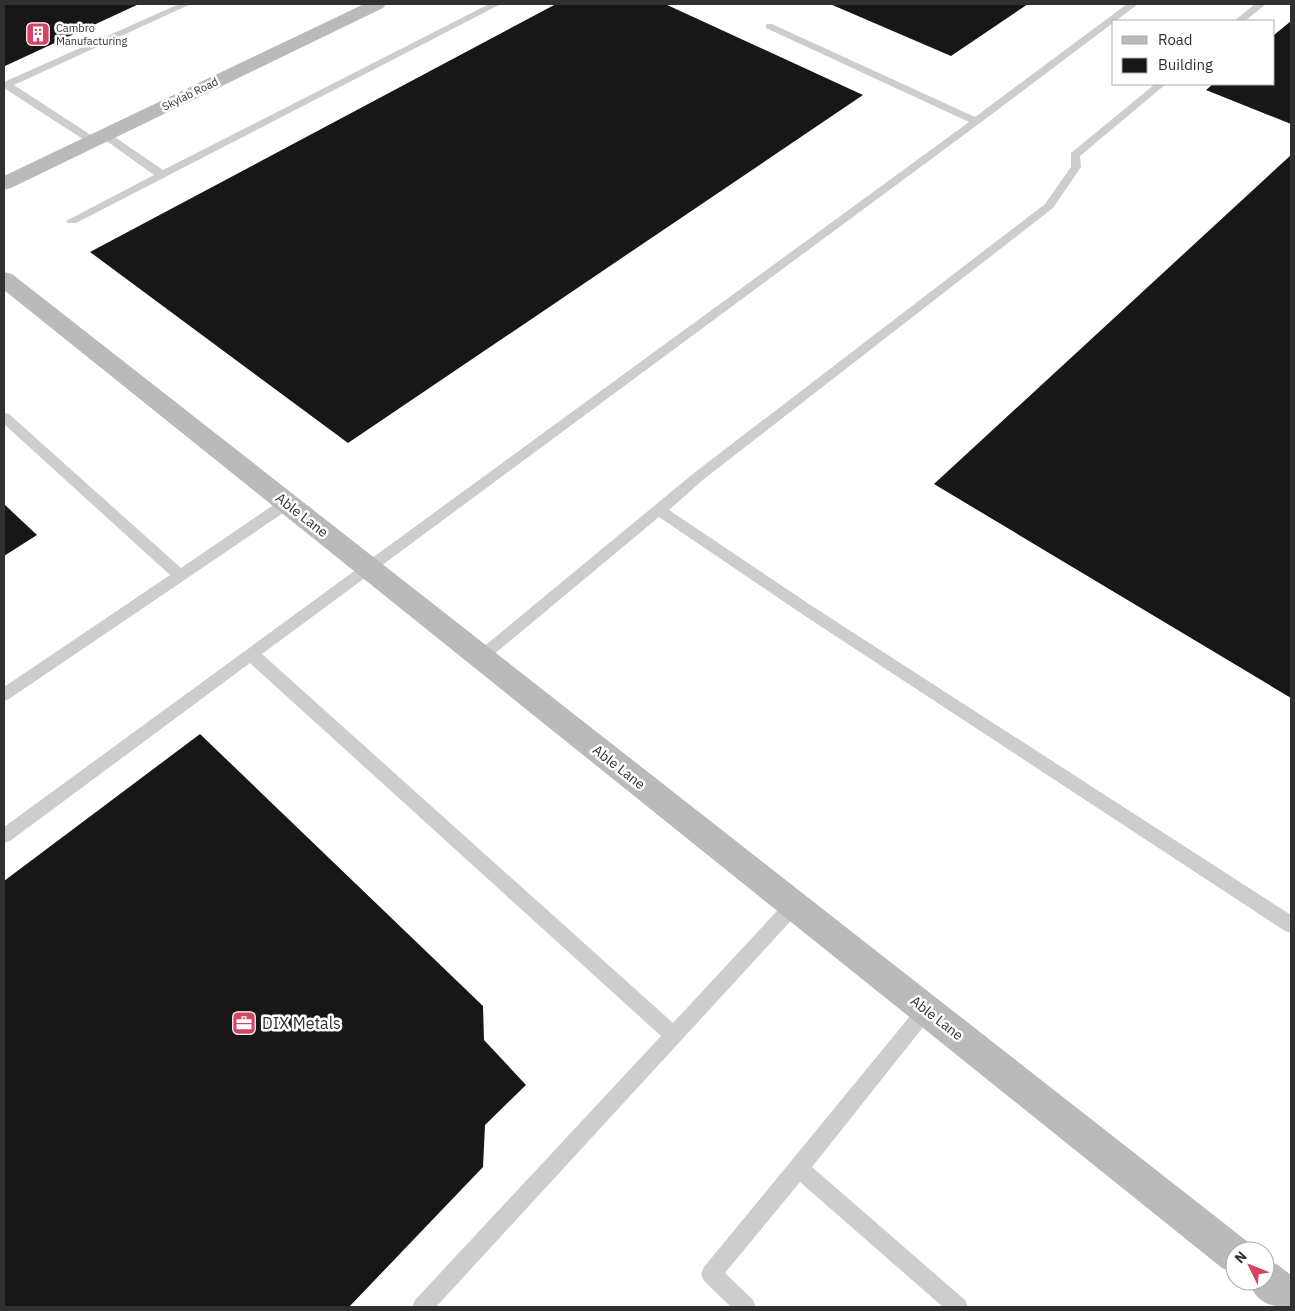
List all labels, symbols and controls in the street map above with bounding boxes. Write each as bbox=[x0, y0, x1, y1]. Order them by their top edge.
legend bbox=[1112, 20, 1275, 85]
building icon: Cambro Manufacturing bbox=[25, 21, 51, 47]
place label: Cambro Manufacturing bbox=[56, 21, 127, 48]
text: Road bbox=[1158, 30, 1193, 49]
text: Building bbox=[1158, 55, 1213, 74]
street label: Skylab Road bbox=[160, 74, 220, 114]
street label: Able Lane bbox=[272, 489, 332, 541]
street label: Able Lane bbox=[589, 741, 649, 793]
street label: Able Lane bbox=[907, 992, 967, 1044]
office icon: DIX Metals bbox=[231, 1010, 257, 1036]
place label: DIX Metals bbox=[262, 1013, 341, 1033]
north arrow bbox=[1225, 1241, 1275, 1291]
text: N bbox=[1230, 1247, 1251, 1267]

